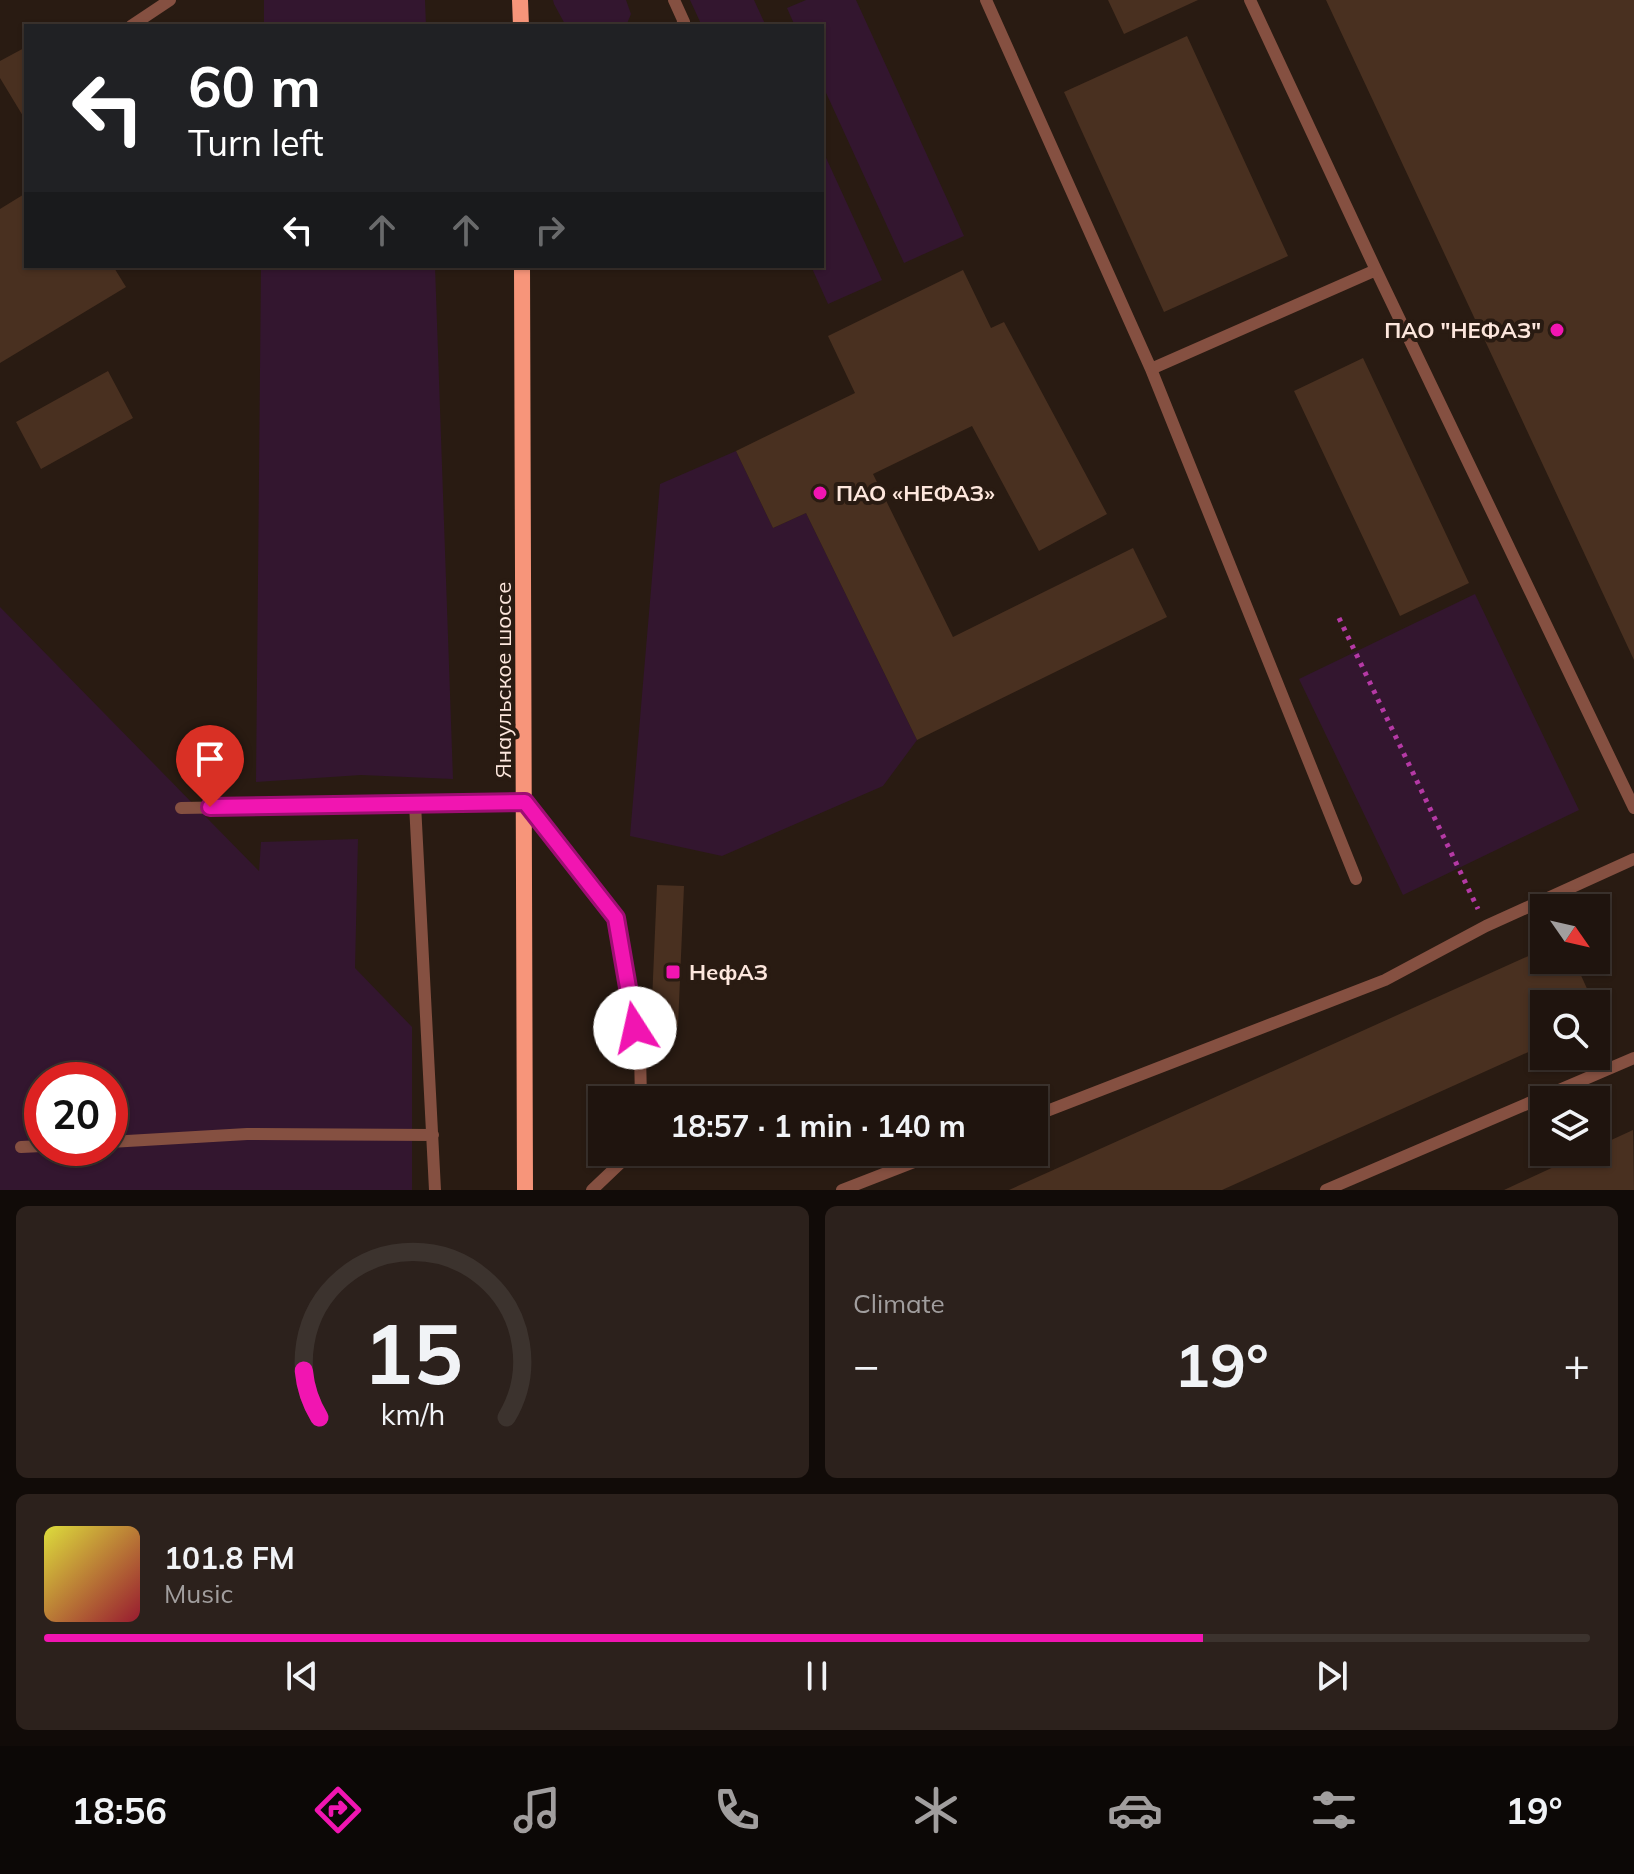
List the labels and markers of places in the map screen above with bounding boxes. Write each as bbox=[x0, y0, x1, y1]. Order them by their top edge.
place label: ПАО "НЕФАЗ" bbox=[1384, 316, 1541, 344]
marker: ПАО "НЕФАЗ" bbox=[1548, 321, 1566, 339]
place label: ПАО «НЕФАЗ» bbox=[836, 479, 995, 507]
marker: ПАО «НЕФАЗ» bbox=[811, 484, 829, 502]
pin bbox=[176, 725, 244, 807]
place label: НефАЗ bbox=[689, 958, 768, 986]
marker: НефАЗ bbox=[664, 963, 682, 981]

